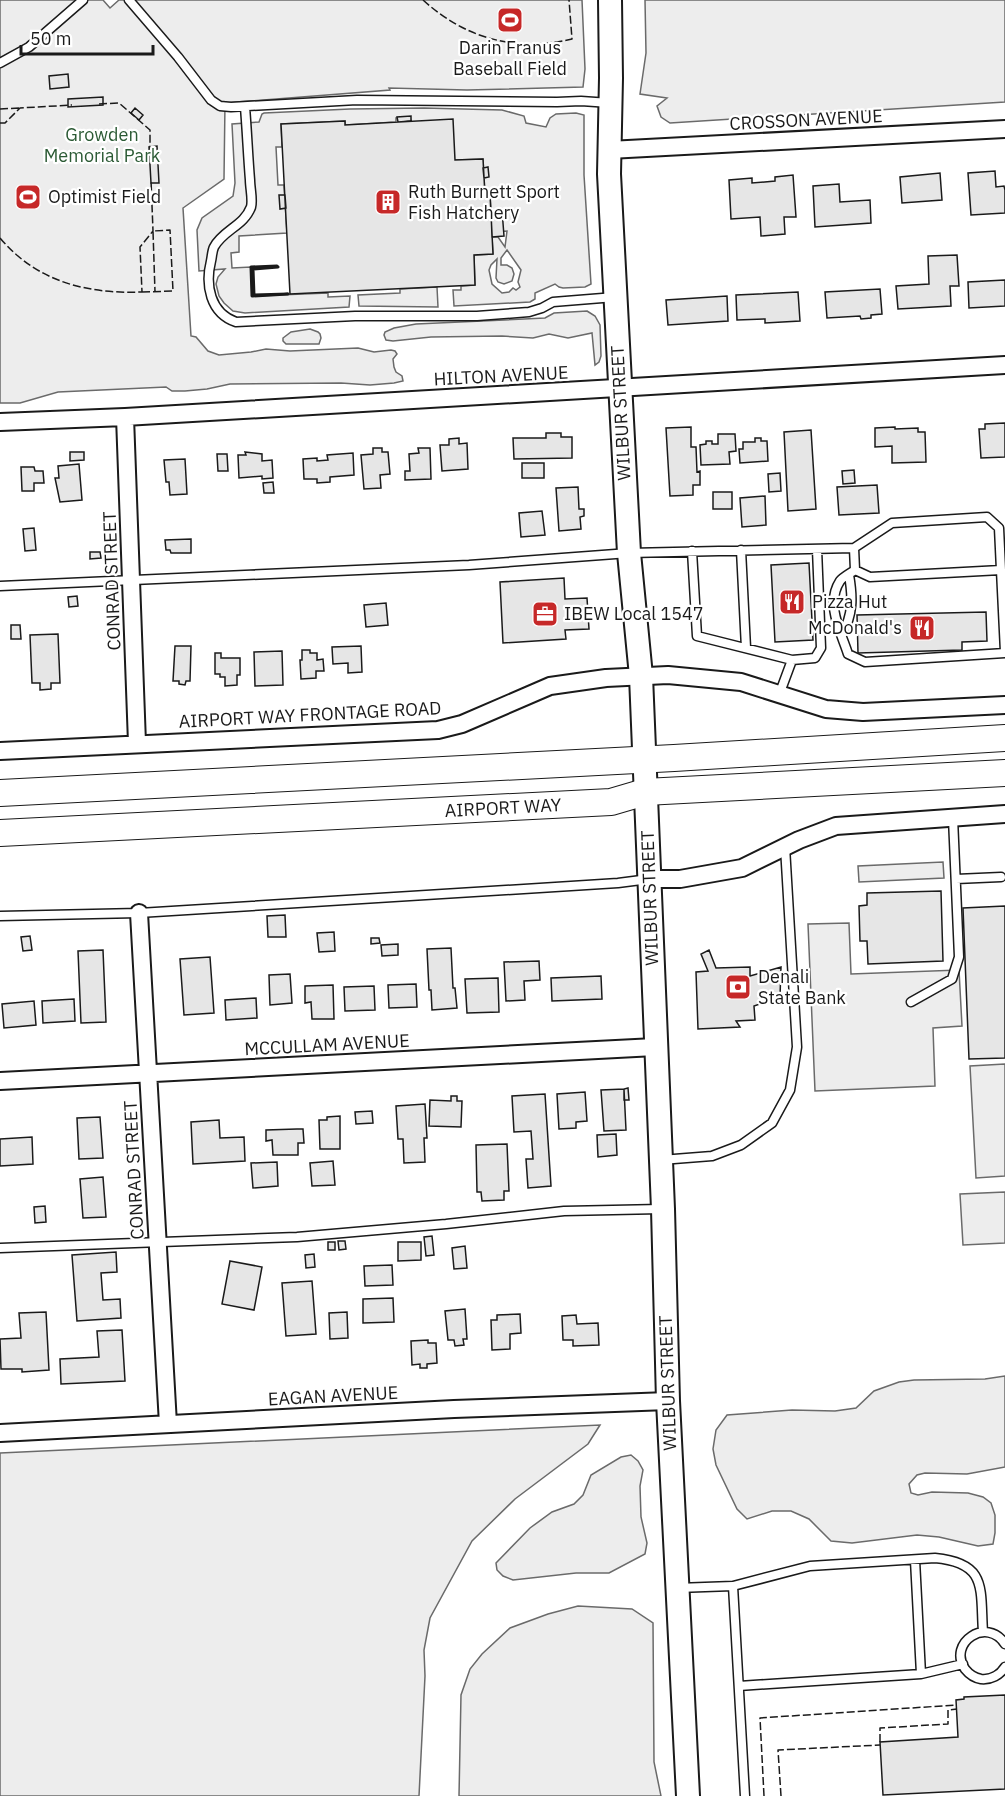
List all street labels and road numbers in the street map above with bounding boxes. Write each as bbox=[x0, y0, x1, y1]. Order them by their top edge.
street label: CROSSON AVENUE bbox=[729, 104, 883, 135]
street label: WILBUR STREET bbox=[605, 345, 636, 481]
street label: HILTON AVENUE bbox=[433, 360, 569, 391]
street label: CONRAD STREET bbox=[98, 511, 125, 651]
street label: AIRPORT WAY FRONTAGE ROAD bbox=[178, 696, 442, 733]
street label: AIRPORT WAY bbox=[444, 793, 562, 822]
street label: WILBUR STREET bbox=[636, 830, 663, 966]
street label: MCCULLAM AVENUE bbox=[244, 1029, 410, 1060]
street label: CONRAD STREET bbox=[118, 1100, 149, 1240]
street label: WILBUR STREET bbox=[654, 1315, 681, 1451]
street label: EAGAN AVENUE bbox=[267, 1381, 399, 1410]

